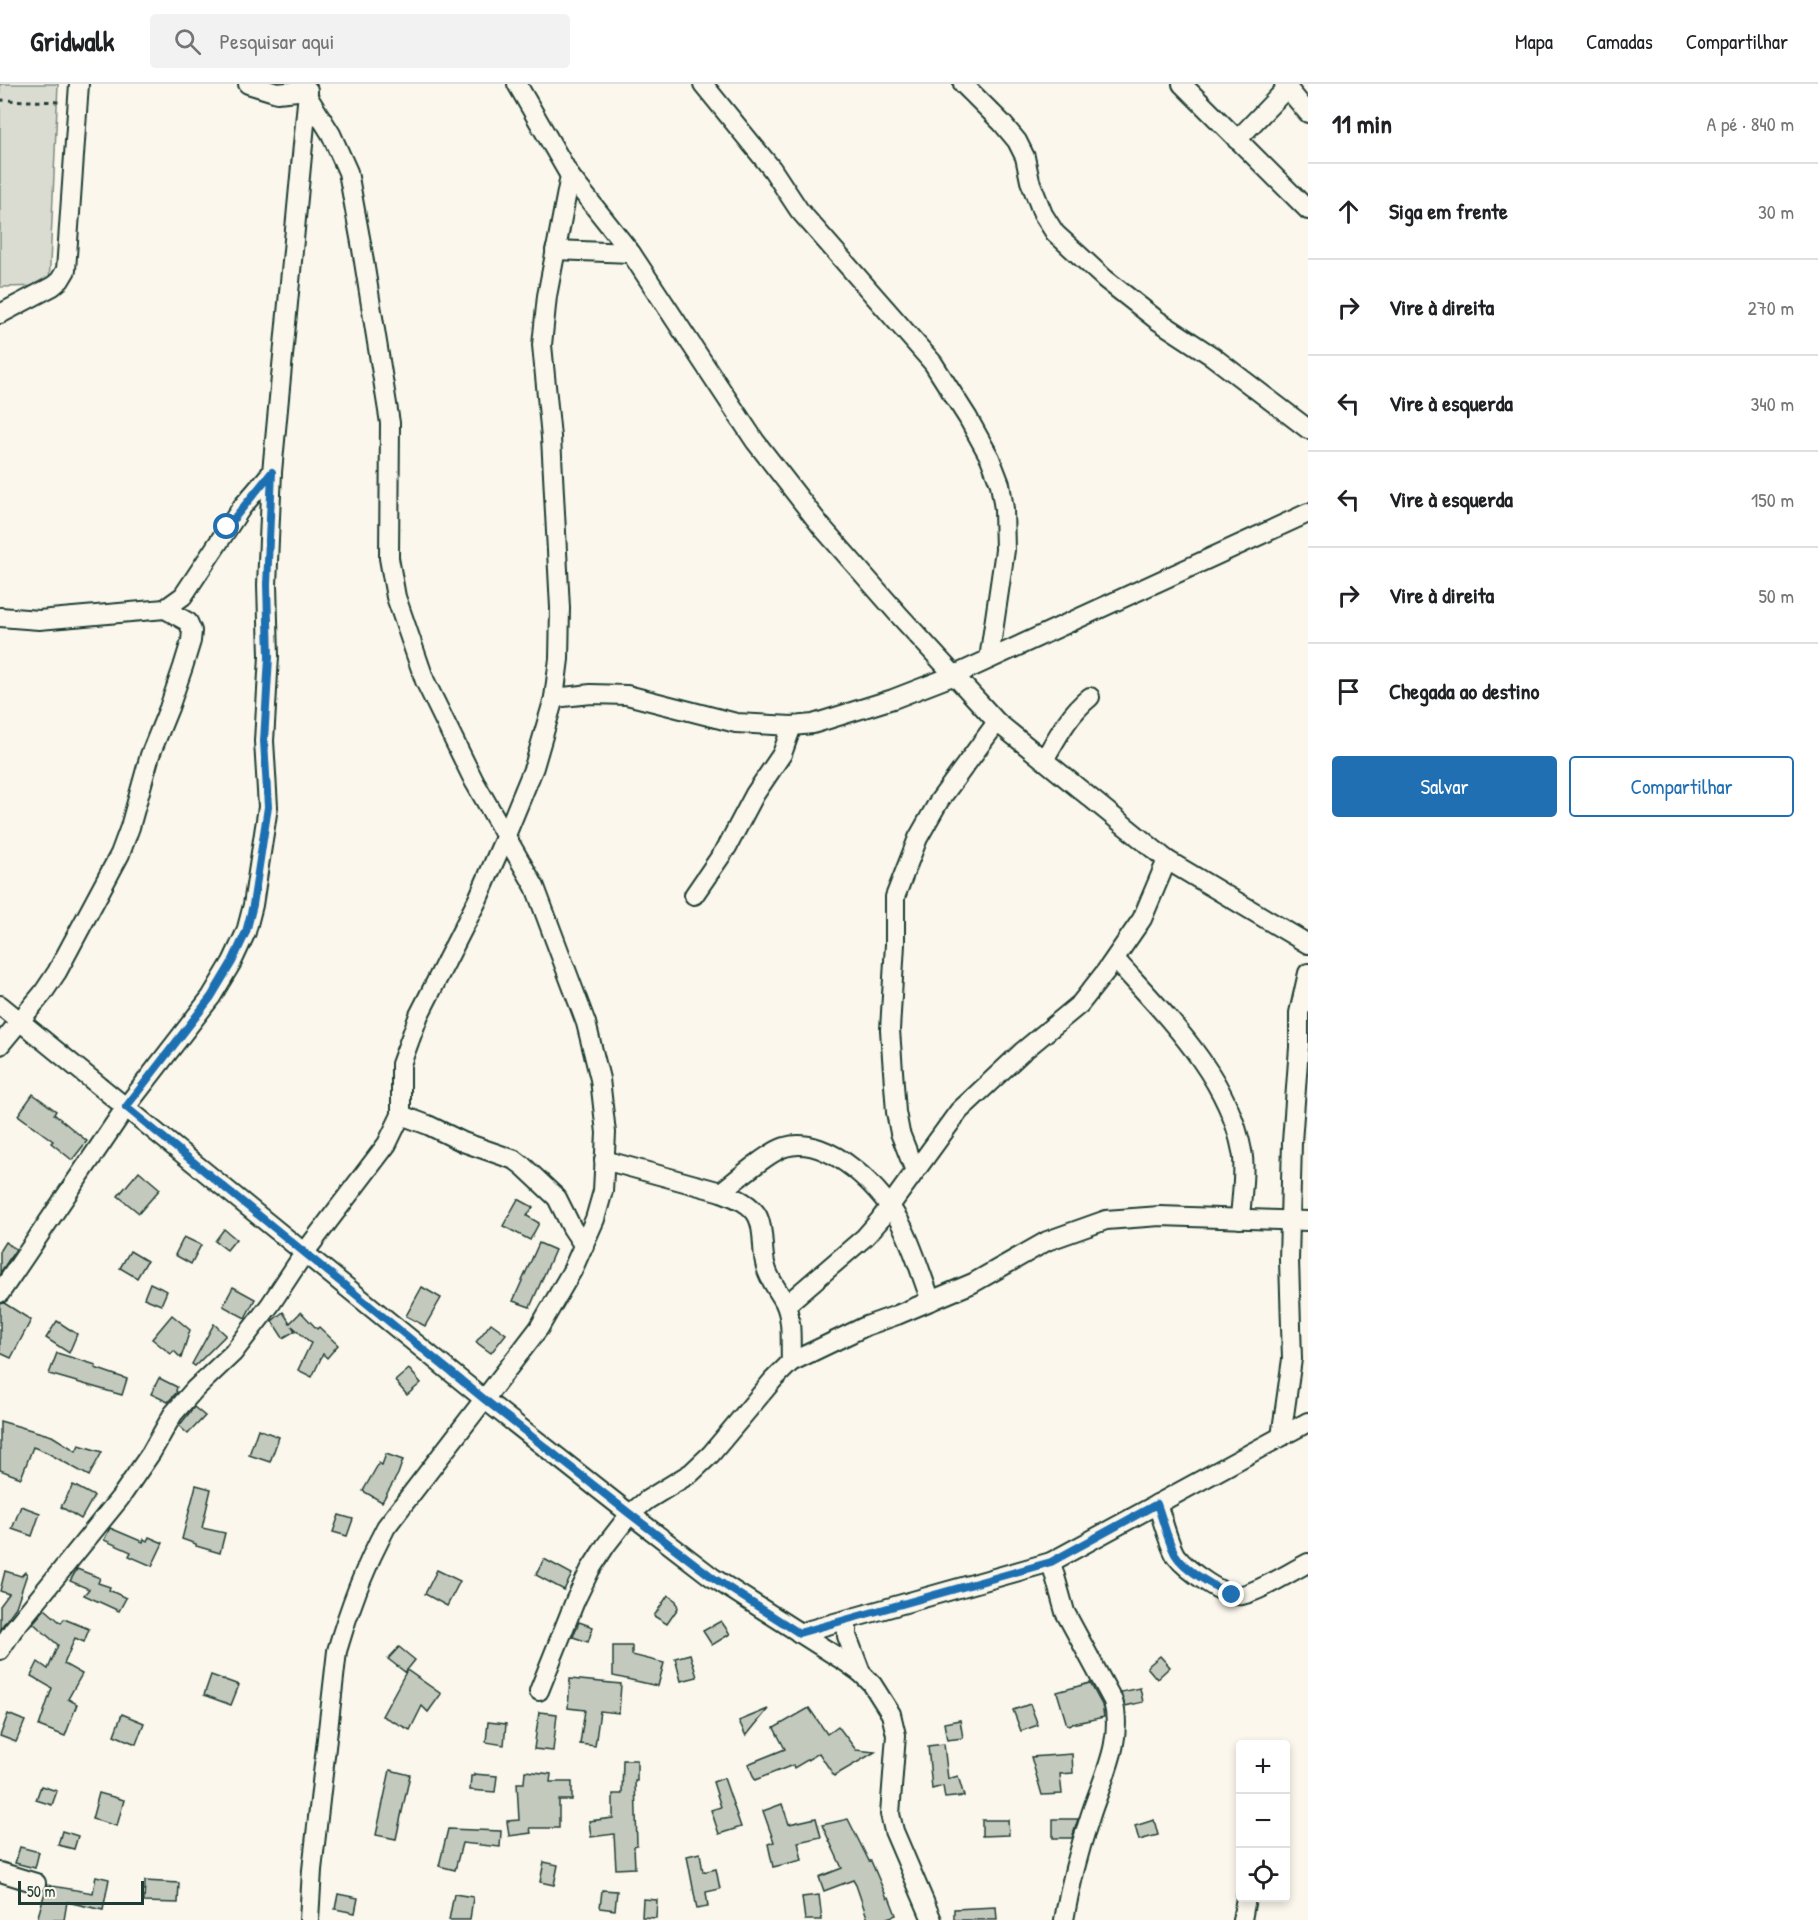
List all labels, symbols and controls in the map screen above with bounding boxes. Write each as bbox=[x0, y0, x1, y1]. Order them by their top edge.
search box bbox=[150, 14, 570, 68]
text: Gridwalk bbox=[30, 22, 114, 60]
icon: search bbox=[171, 25, 204, 58]
text: Pesquisar aqui bbox=[219, 26, 334, 56]
text: Mapa bbox=[1515, 27, 1553, 56]
text: Camadas bbox=[1586, 27, 1653, 56]
text: Compartilhar bbox=[1686, 27, 1788, 56]
text: 11 min bbox=[1332, 106, 1392, 141]
text: A pé · 840 m bbox=[1707, 110, 1794, 137]
icon: ahead bbox=[1332, 195, 1365, 228]
text: Siga em frente bbox=[1389, 196, 1508, 226]
text: 30 m bbox=[1758, 198, 1794, 225]
icon: right bbox=[1332, 291, 1365, 324]
text: Vire à direita bbox=[1389, 292, 1494, 322]
text: 270 m bbox=[1748, 294, 1794, 321]
icon: left bbox=[1332, 387, 1365, 420]
text: Vire à esquerda bbox=[1389, 388, 1513, 418]
text: 340 m bbox=[1750, 390, 1794, 417]
icon: left bbox=[1332, 483, 1365, 516]
text: Vire à esquerda bbox=[1389, 484, 1513, 514]
text: 150 m bbox=[1751, 486, 1794, 513]
route start bbox=[213, 513, 239, 539]
icon: right bbox=[1332, 579, 1365, 612]
text: Vire à direita bbox=[1389, 580, 1494, 610]
text: 50 m bbox=[1758, 582, 1794, 609]
icon: arrive bbox=[1332, 675, 1365, 708]
text: Chegada ao destino bbox=[1389, 676, 1539, 706]
button: Salvar bbox=[1332, 756, 1557, 817]
button: Compartilhar bbox=[1569, 756, 1794, 817]
route end bbox=[1218, 1581, 1244, 1607]
map controls bbox=[1236, 1740, 1290, 1902]
button: + bbox=[1236, 1740, 1290, 1794]
button: − bbox=[1236, 1794, 1290, 1848]
button: locate bbox=[1236, 1848, 1290, 1902]
scale bar bbox=[18, 1878, 144, 1906]
text: 50 m bbox=[27, 1880, 56, 1902]

